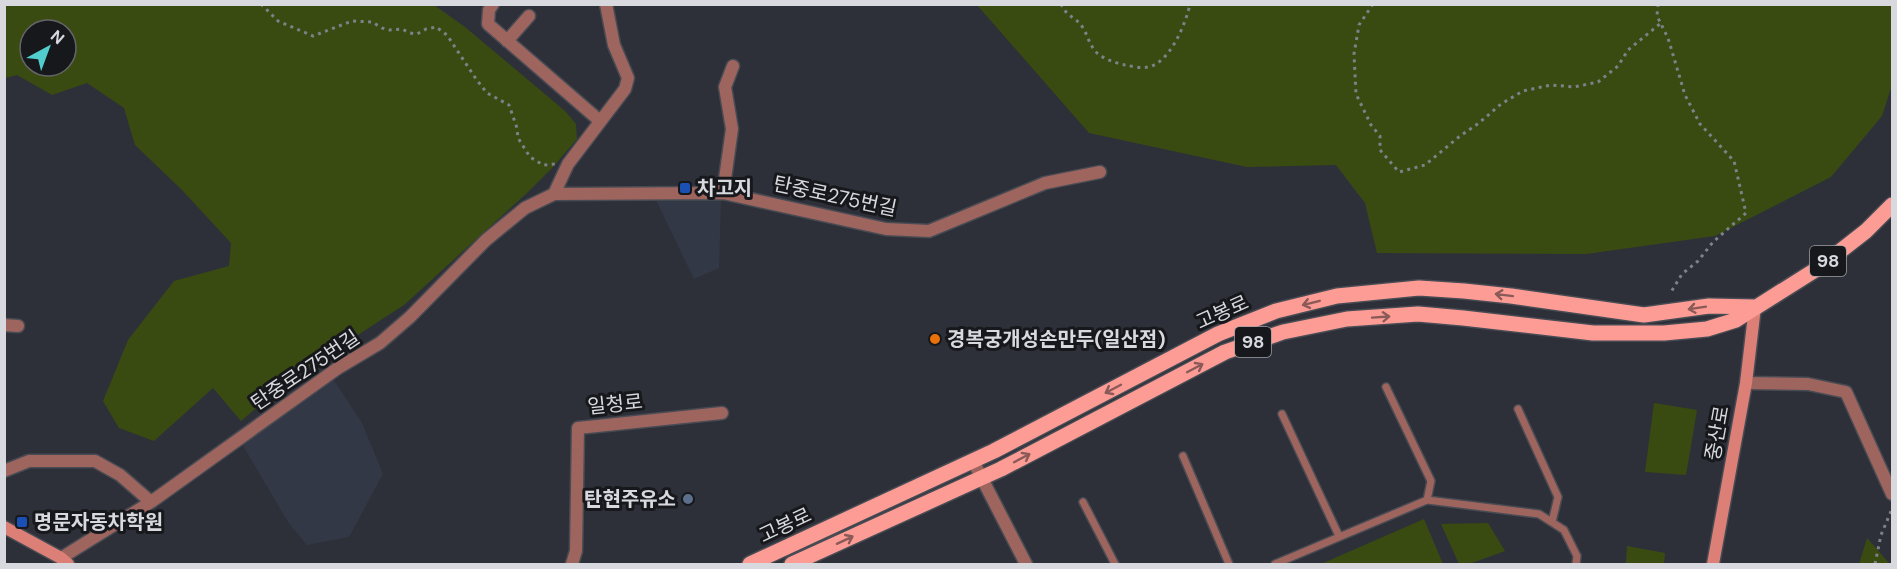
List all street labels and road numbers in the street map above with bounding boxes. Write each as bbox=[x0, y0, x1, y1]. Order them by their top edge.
street label: 탄중로275번길 bbox=[771, 170, 899, 222]
road number: 98 bbox=[1810, 246, 1846, 276]
street label: 고봉로 bbox=[1191, 289, 1253, 335]
street label: 탄중로275번길 bbox=[246, 324, 364, 416]
road number: 98 bbox=[1235, 327, 1271, 357]
street label: 일청로 bbox=[586, 388, 644, 420]
street label: 중산로 bbox=[1699, 404, 1735, 462]
street label: 고봉로 bbox=[754, 502, 816, 548]

